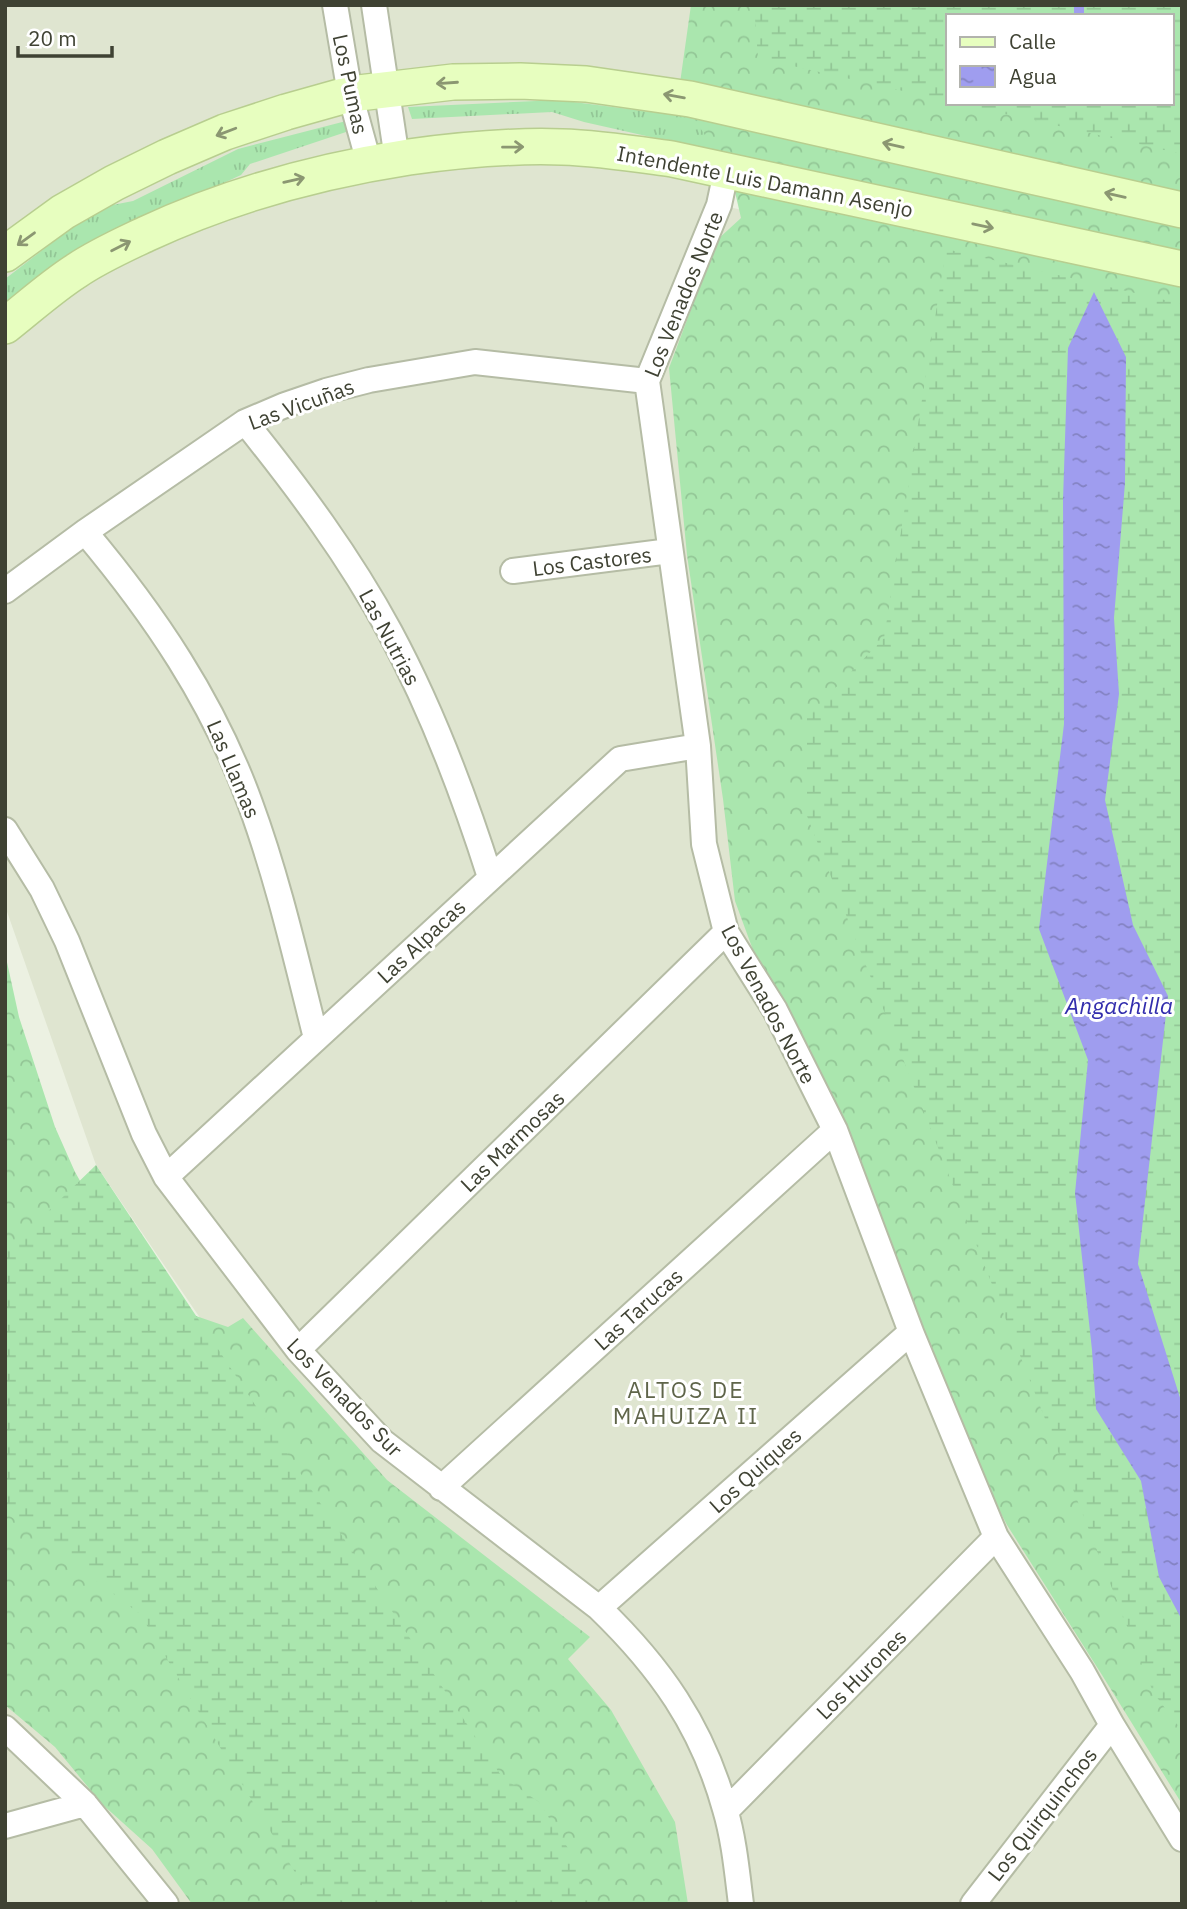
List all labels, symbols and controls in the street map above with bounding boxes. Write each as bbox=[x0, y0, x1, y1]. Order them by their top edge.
scale bar bbox=[18, 14, 112, 58]
legend bbox=[946, 14, 1173, 105]
text: 20 m bbox=[28, 24, 77, 52]
text: Calle bbox=[1009, 27, 1056, 55]
street label: Los Pumas bbox=[327, 31, 375, 137]
text: Agua bbox=[1009, 62, 1057, 90]
one-way arrow bbox=[437, 77, 459, 90]
one-way arrow bbox=[663, 89, 686, 103]
one-way arrow bbox=[216, 127, 238, 140]
one-way arrow bbox=[882, 137, 905, 151]
street label: Intendente Luis Damann Asenjo bbox=[615, 139, 915, 223]
one-way arrow bbox=[501, 140, 524, 154]
one-way arrow bbox=[282, 173, 305, 186]
one-way arrow bbox=[1104, 187, 1127, 201]
street label: Los Venados Norte bbox=[637, 207, 729, 381]
one-way arrow bbox=[971, 219, 994, 233]
one-way arrow bbox=[17, 231, 36, 246]
one-way arrow bbox=[111, 239, 131, 253]
street label: Las Vicuñas bbox=[244, 372, 358, 436]
street label: Los Castores bbox=[531, 540, 653, 582]
street label: Las Nutrias bbox=[353, 584, 427, 690]
street label: Las Llamas bbox=[201, 716, 267, 822]
street label: Las Alpacas bbox=[371, 893, 471, 989]
street label: Los Venados Norte bbox=[715, 920, 823, 1088]
water label: Angachilla bbox=[1064, 990, 1173, 1020]
street label: Las Marmosas bbox=[454, 1084, 570, 1198]
street label: Las Tarucas bbox=[588, 1262, 688, 1356]
street label: Los Venados Sur bbox=[281, 1332, 409, 1463]
district label: ALTOS DE MAHUIZA II bbox=[613, 1374, 759, 1430]
street label: Los Quiques bbox=[703, 1421, 807, 1519]
street label: Los Hurones bbox=[810, 1623, 912, 1725]
street label: Los Quirquinchos bbox=[981, 1741, 1103, 1887]

